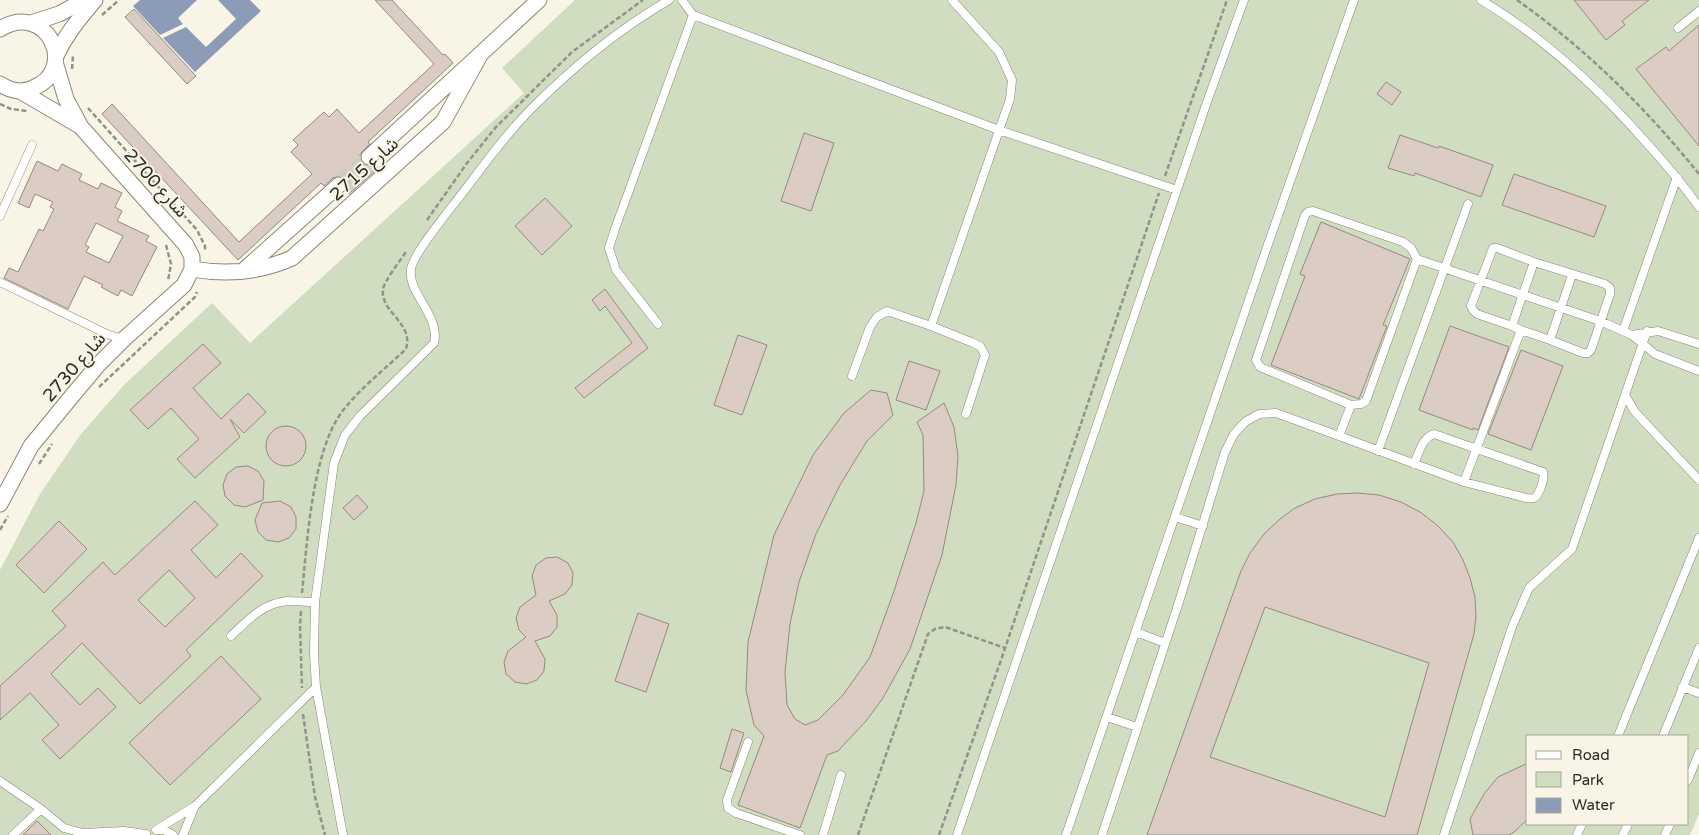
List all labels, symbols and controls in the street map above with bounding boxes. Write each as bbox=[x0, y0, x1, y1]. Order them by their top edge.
street label: شارع 2715 bbox=[325, 132, 405, 208]
street label: شارع 2700 bbox=[117, 144, 193, 224]
street label: شارع 2730 bbox=[38, 328, 112, 408]
legend bbox=[1526, 735, 1689, 825]
text: Road bbox=[1572, 746, 1610, 764]
text: Park bbox=[1572, 771, 1604, 789]
text: Water bbox=[1572, 796, 1615, 814]

